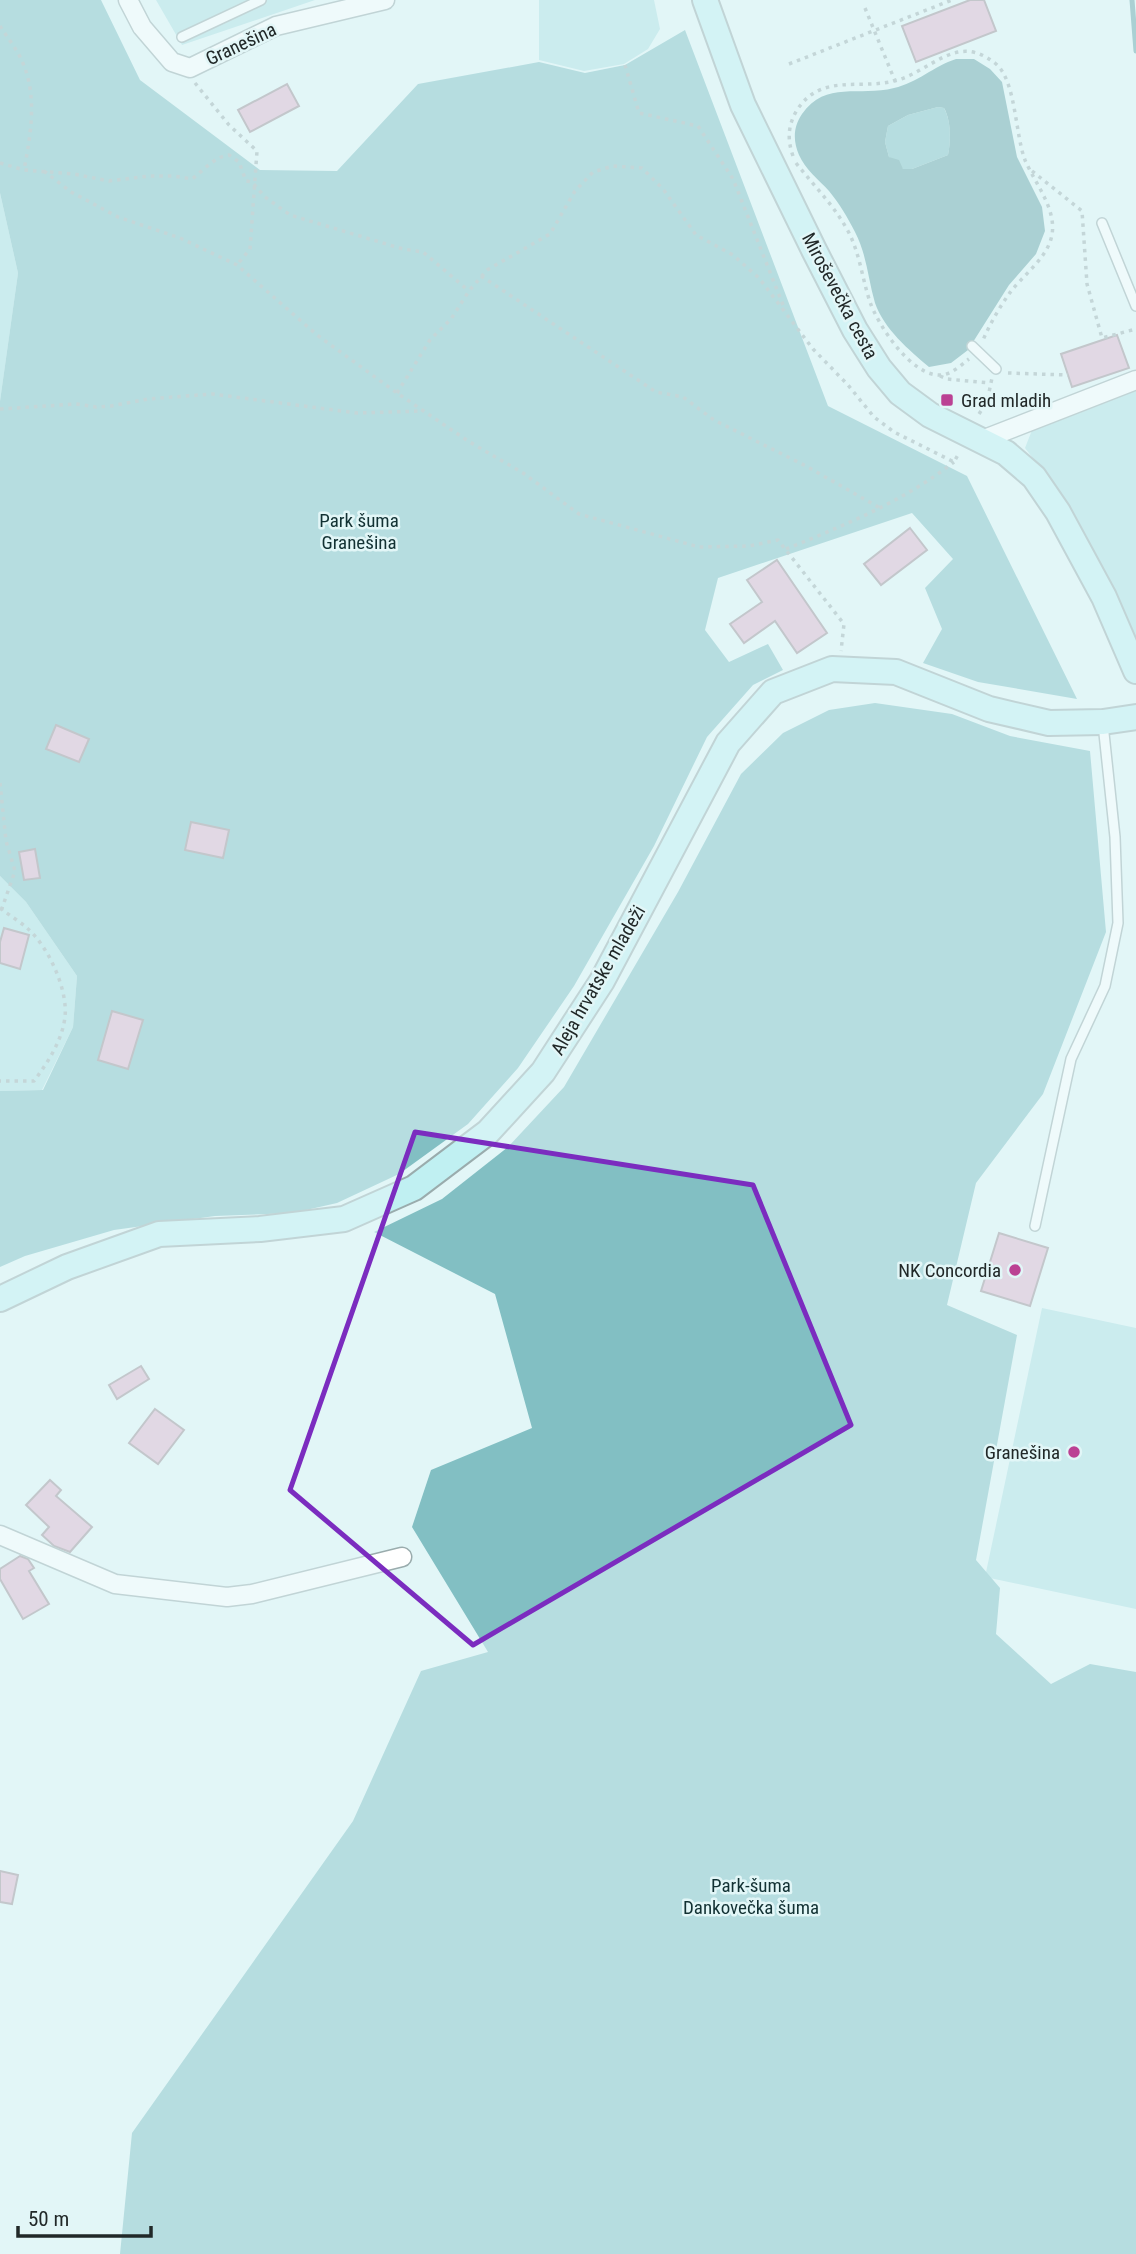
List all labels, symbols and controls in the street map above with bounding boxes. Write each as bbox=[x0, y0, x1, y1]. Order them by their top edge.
street label: Granešina bbox=[202, 18, 280, 70]
street label: Miroševečka cesta bbox=[797, 229, 883, 363]
place label: Grad mladih bbox=[961, 389, 1051, 412]
marker: Grad mladih bbox=[939, 392, 955, 408]
park label: Park šuma Granešina bbox=[319, 509, 399, 554]
street label: Aleja hrvatske mladeži bbox=[546, 901, 650, 1059]
place label: NK Concordia bbox=[898, 1259, 1001, 1282]
marker: NK Concordia bbox=[1007, 1262, 1023, 1278]
place label: Granešina bbox=[985, 1441, 1060, 1464]
marker: Granešina bbox=[1066, 1444, 1082, 1460]
park label: Park-šuma Dankovečka šuma bbox=[683, 1874, 819, 1919]
scale bar bbox=[18, 2194, 150, 2238]
text: 50 m bbox=[28, 2207, 69, 2231]

